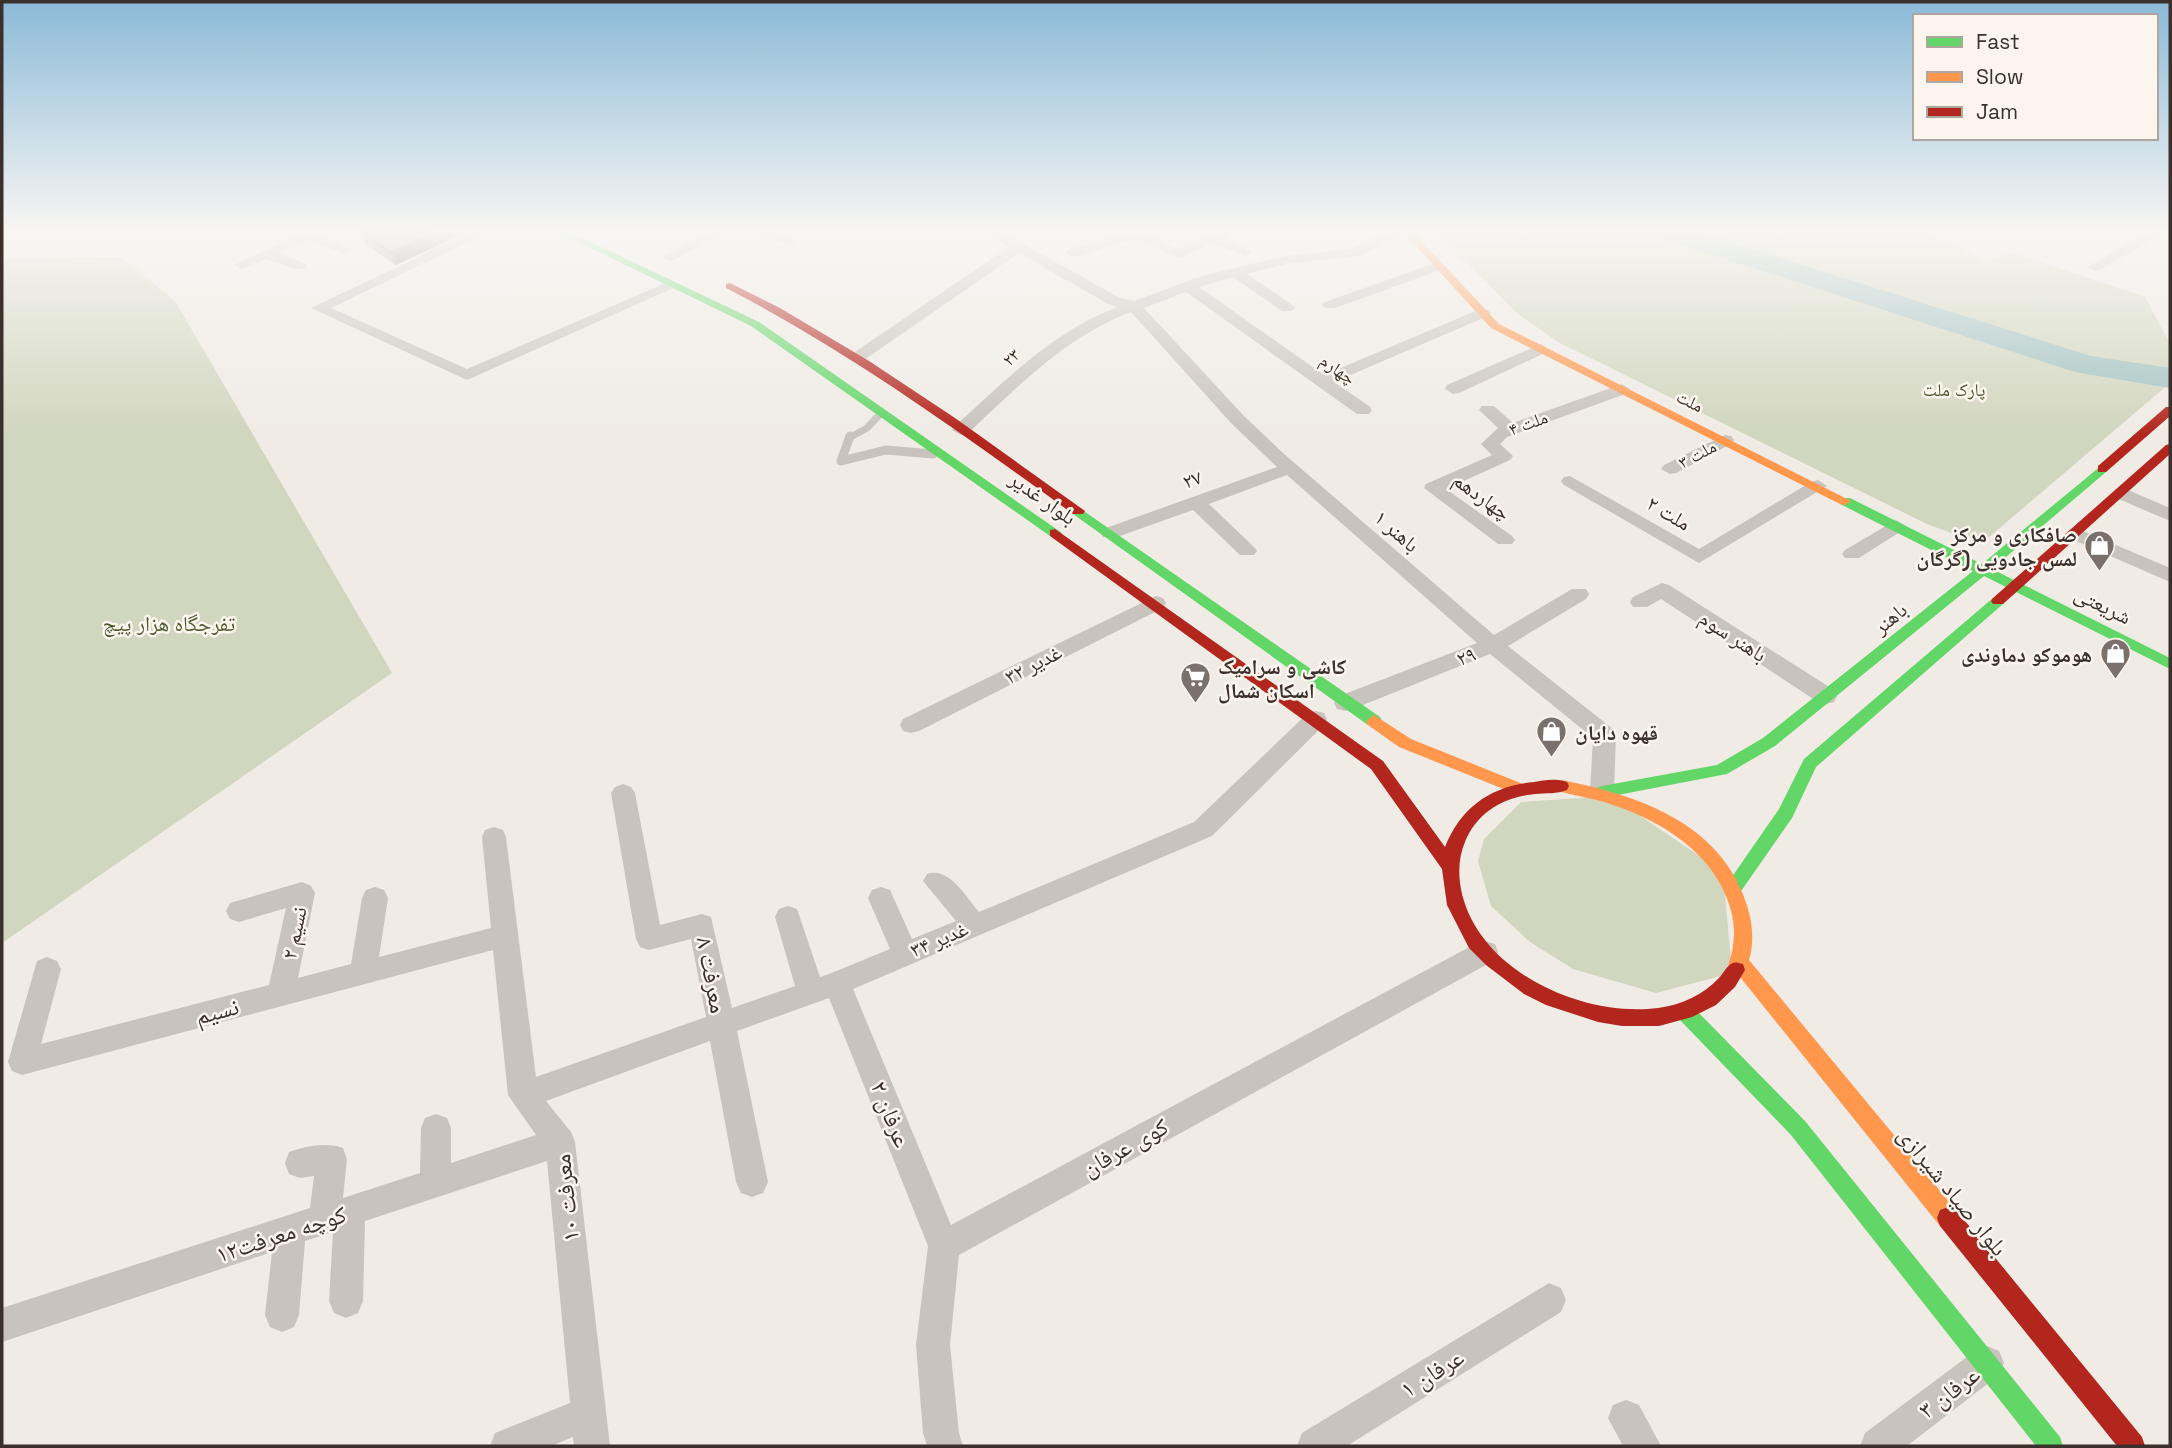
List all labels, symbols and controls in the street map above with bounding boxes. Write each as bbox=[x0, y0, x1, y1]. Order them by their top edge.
legend bbox=[1913, 14, 2158, 140]
text: Fast bbox=[1976, 28, 2020, 55]
text: Slow bbox=[1976, 63, 2024, 90]
text: Jam bbox=[1976, 98, 2018, 125]
street label: ۲۳ bbox=[997, 343, 1025, 371]
street label: چهارم bbox=[1315, 349, 1360, 390]
park label: پارک ملت bbox=[1923, 378, 1985, 401]
street label: ملت bbox=[1673, 385, 1707, 417]
street label: ۴ ملت bbox=[1505, 405, 1551, 441]
street label: ۳ ملت bbox=[1674, 434, 1720, 474]
street label: ۲۷ bbox=[1179, 463, 1205, 495]
street label: بلوار غدیر bbox=[1004, 465, 1082, 531]
street label: چهاردهم bbox=[1447, 466, 1516, 527]
street label: ۲ ملت bbox=[1642, 489, 1696, 537]
street label: باهنر ۱ bbox=[1369, 504, 1425, 558]
place label: صافکاری و مرکز لمس جادویی (گرگان bbox=[1917, 521, 2077, 572]
shop icon: صافکاری و مرکز لمس جادویی (گرگان bbox=[2083, 529, 2117, 573]
street label: شریعتی bbox=[2070, 580, 2136, 630]
street label: باهنر bbox=[1867, 596, 1913, 641]
street label: باهنر سوم bbox=[1693, 604, 1772, 669]
park label: تفرجگاه هزار پیچ bbox=[103, 610, 235, 637]
shop icon: هوموکو دماوندی bbox=[2098, 637, 2132, 681]
street label: ۳۲ غدیر bbox=[1000, 638, 1066, 690]
street label: ۲۹ bbox=[1452, 640, 1480, 672]
place label: هوموکو دماوندی bbox=[1961, 641, 2092, 668]
place label: کاشی و سرامیک اسکان شمال bbox=[1218, 653, 1346, 704]
supermarket icon: کاشی و سرامیک اسکان شمال bbox=[1178, 661, 1212, 705]
shop icon: قهوه دایان bbox=[1535, 715, 1569, 759]
place label: قهوه دایان bbox=[1575, 719, 1658, 746]
street label: ۲ نسیم bbox=[275, 904, 314, 962]
street label: ۳۴ غدیر bbox=[906, 915, 972, 963]
street label: معرفت ۸ bbox=[689, 934, 735, 1016]
street label: نسیم bbox=[192, 990, 242, 1033]
street label: ۲ عرفان bbox=[864, 1076, 918, 1152]
street label: کوی عرفان bbox=[1076, 1111, 1174, 1183]
street label: بلوار صیاد شیرازی bbox=[1891, 1120, 2015, 1262]
street label: معرفت ۱۰ bbox=[546, 1153, 586, 1243]
street label: کوچه معرفت۱۲ bbox=[212, 1198, 350, 1270]
street label: عرفان ۱ bbox=[1395, 1342, 1469, 1404]
street label: عرفان ۳ bbox=[1912, 1359, 1986, 1425]

